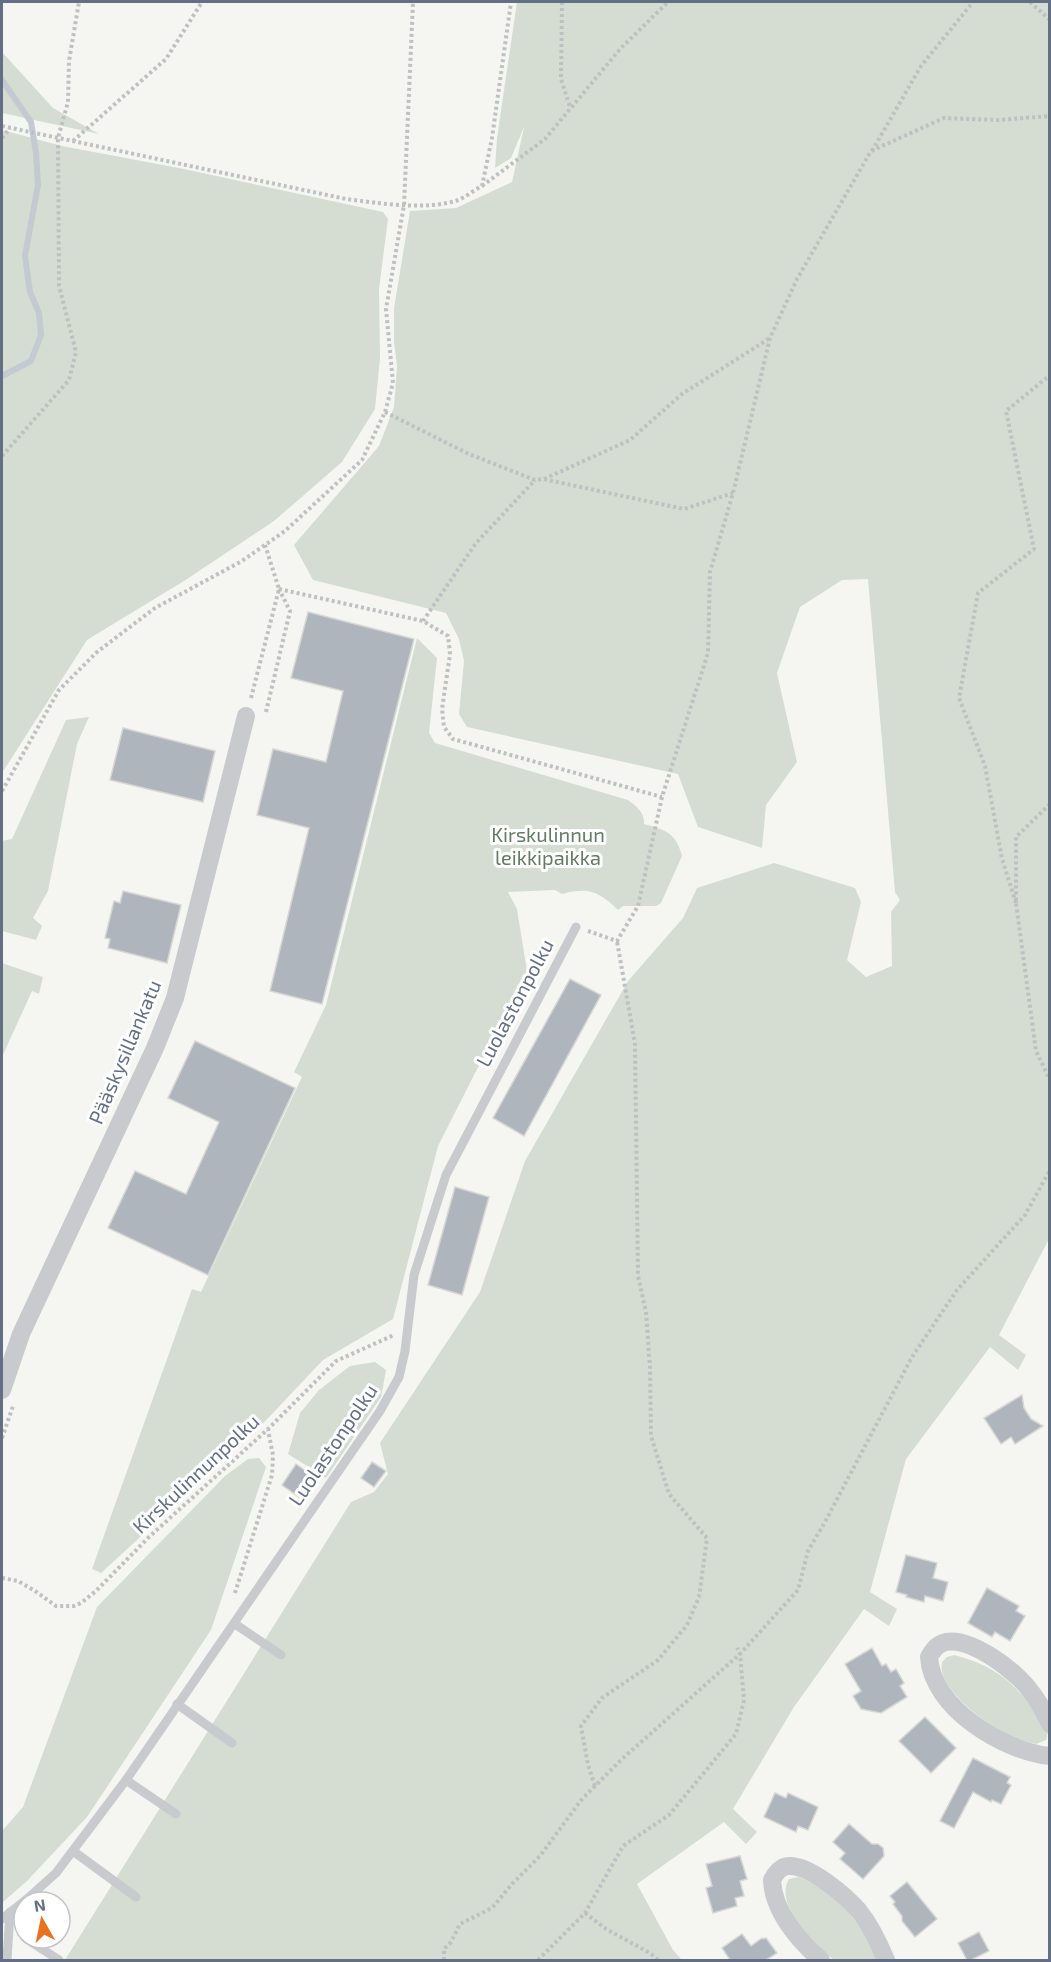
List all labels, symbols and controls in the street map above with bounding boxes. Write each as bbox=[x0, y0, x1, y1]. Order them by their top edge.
park label: Kirskulinnun leikkipaikka bbox=[491, 822, 605, 869]
street label: Luolastonpolku bbox=[470, 935, 558, 1071]
street label: Pääskysillankatu bbox=[83, 976, 165, 1127]
street label: Luolastonpolku bbox=[283, 1379, 382, 1510]
street label: Kirskulinnunpolku bbox=[127, 1409, 264, 1538]
north arrow bbox=[12, 1890, 72, 1950]
text: N bbox=[32, 1894, 47, 1915]

